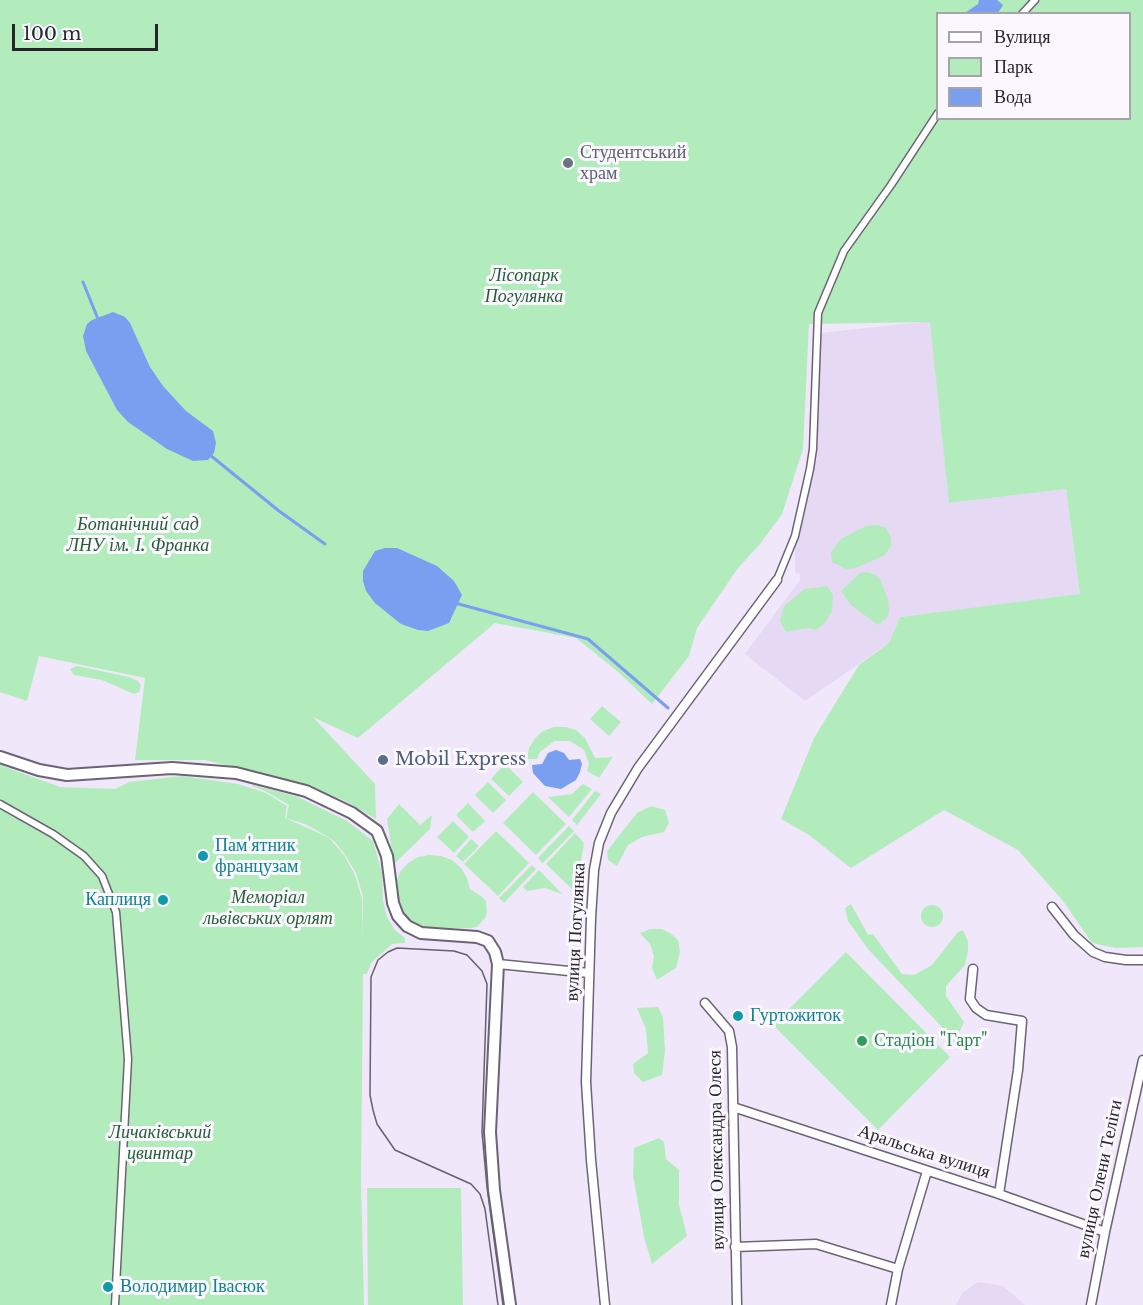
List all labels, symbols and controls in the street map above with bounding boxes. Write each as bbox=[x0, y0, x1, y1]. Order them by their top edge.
scale bar bbox=[15, 12, 160, 50]
legend bbox=[936, 12, 1131, 120]
text: 100 m bbox=[23, 23, 81, 45]
text: Вулиця bbox=[994, 26, 1051, 48]
text: Парк bbox=[994, 56, 1033, 78]
text: Вода bbox=[994, 86, 1032, 108]
place label: Студентський храм bbox=[580, 142, 686, 184]
marker: Студентський храм bbox=[561, 156, 575, 170]
park label: Лісопарк Погулянка bbox=[485, 265, 563, 308]
park label: Ботанічний сад ЛНУ ім. І. Франка bbox=[67, 514, 209, 556]
place label: Mobil Express bbox=[395, 749, 526, 771]
marker: Mobil Express bbox=[376, 753, 390, 767]
place label: Пам'ятник французам bbox=[215, 835, 298, 878]
marker: Пам'ятник французам bbox=[196, 849, 210, 863]
street label: вулиця Погулянка bbox=[562, 862, 590, 1002]
park label: Меморіал львівських орлят bbox=[203, 887, 333, 930]
place label: Каплиця bbox=[85, 889, 151, 911]
marker: Каплиця bbox=[156, 893, 170, 907]
place label: Гуртожиток bbox=[750, 1005, 841, 1027]
marker: Гуртожиток bbox=[731, 1009, 745, 1023]
place label: Стадіон "Гарт" bbox=[874, 1030, 988, 1052]
marker: Стадіон "Гарт" bbox=[855, 1034, 869, 1048]
street label: вулиця Олександра Олеся bbox=[704, 1050, 730, 1250]
street label: вулиця Олени Теліги bbox=[1073, 1098, 1127, 1260]
street label: Аральська вулиця bbox=[855, 1120, 993, 1184]
park label: Личаківський цвинтар bbox=[109, 1122, 211, 1164]
place label: Володимир Івасюк bbox=[120, 1276, 265, 1298]
marker: Володимир Івасюк bbox=[101, 1280, 115, 1294]

